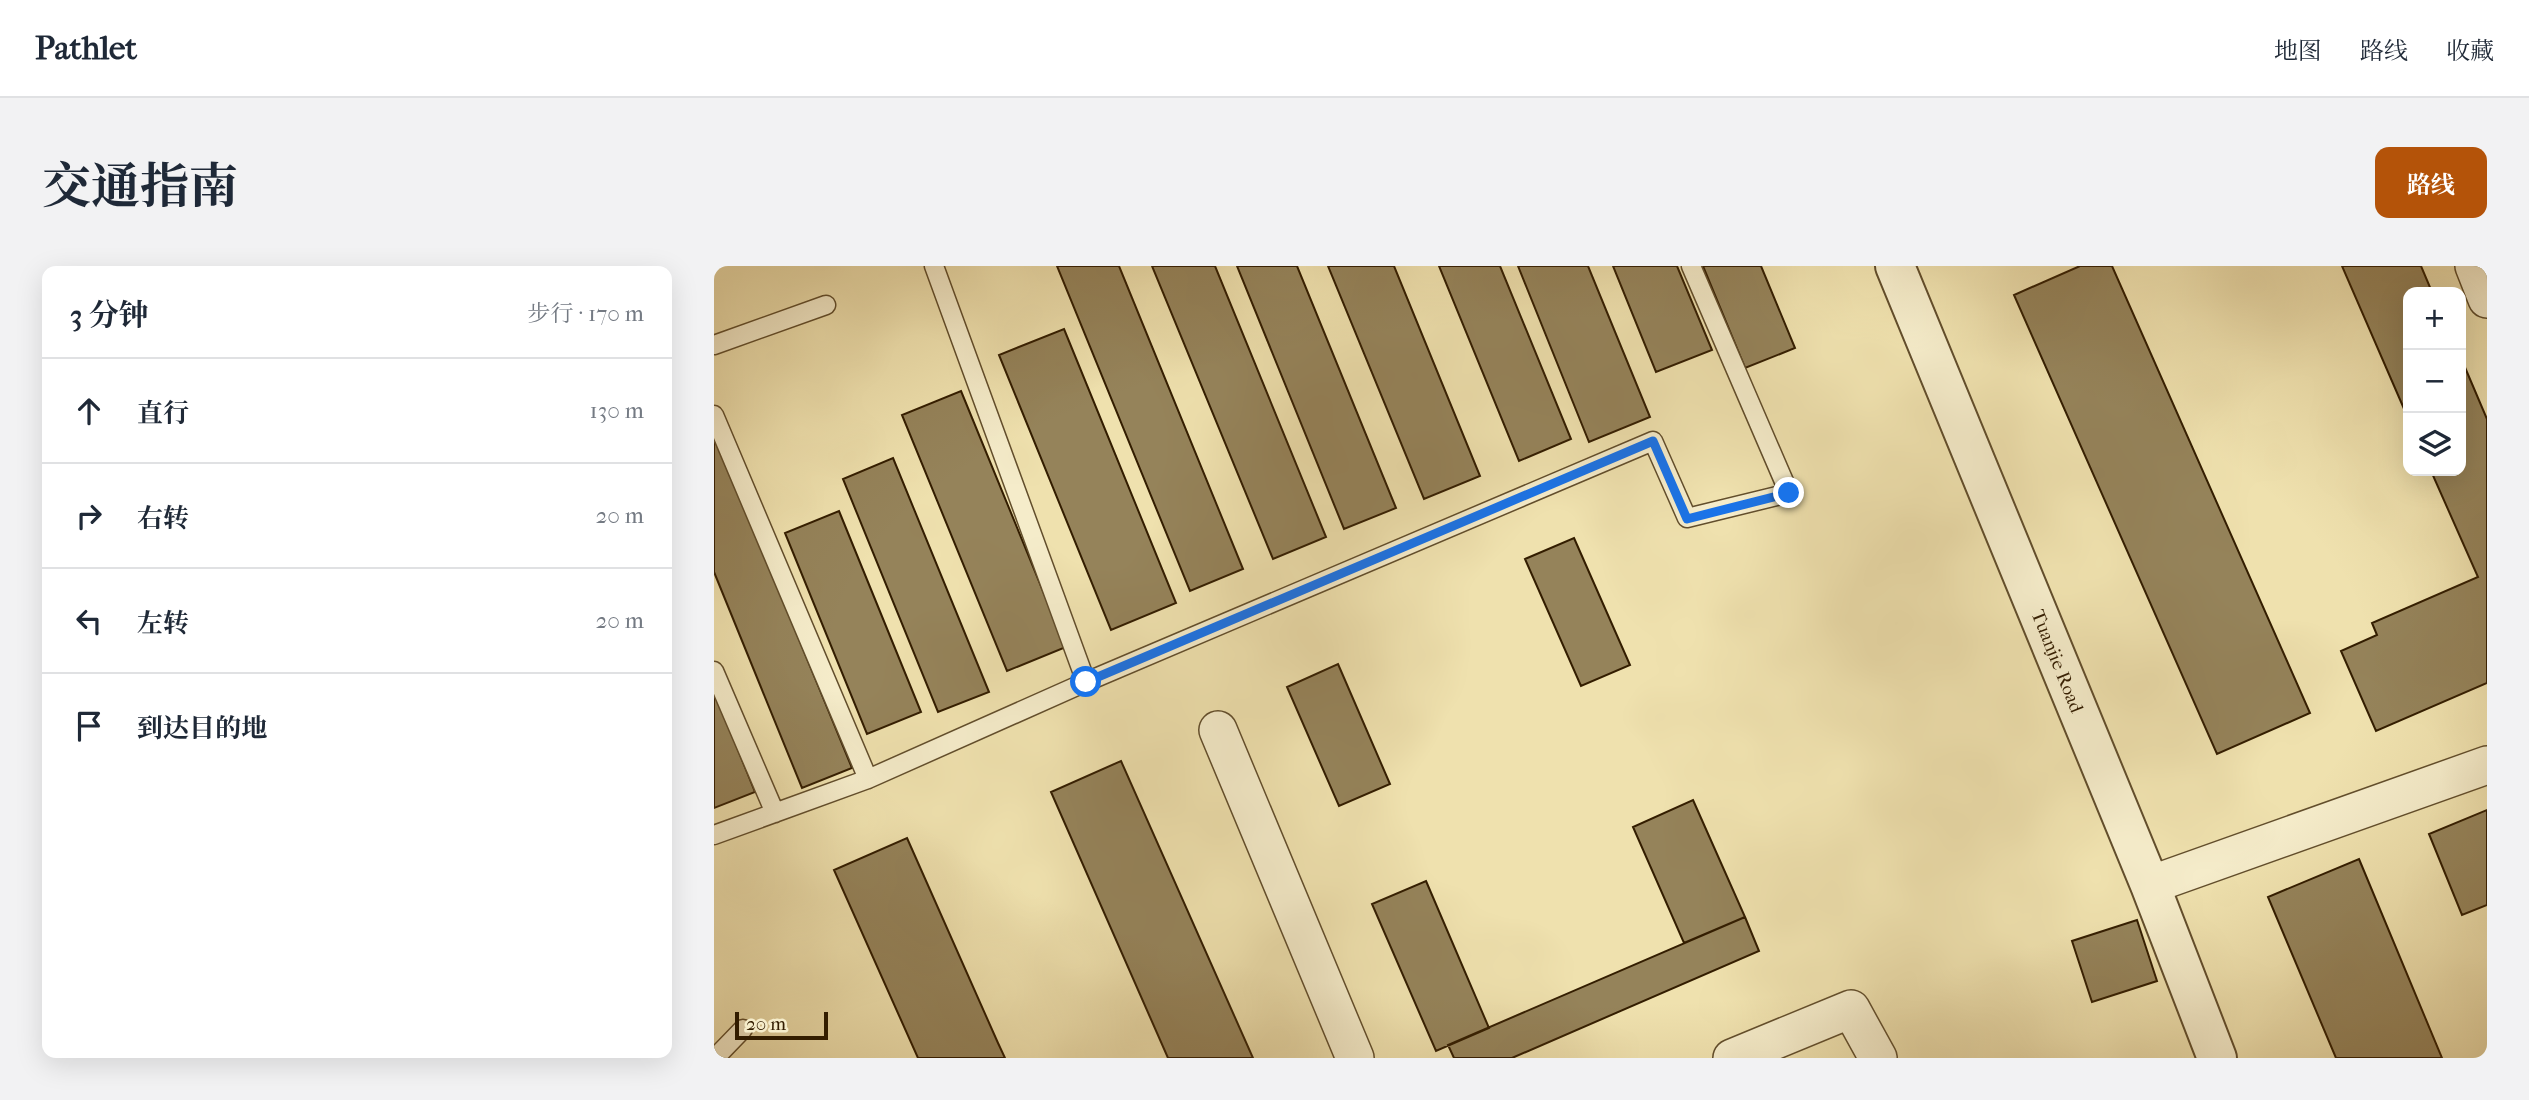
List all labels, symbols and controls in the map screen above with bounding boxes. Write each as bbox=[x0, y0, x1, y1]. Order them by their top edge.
text: Pathlet bbox=[35, 29, 137, 68]
text: 地图 bbox=[2274, 37, 2322, 65]
text: 路线 bbox=[2360, 37, 2408, 65]
text: 收藏 bbox=[2446, 37, 2494, 65]
button: 路线 bbox=[2375, 147, 2487, 218]
text: 交通指南 bbox=[42, 158, 238, 216]
map controls bbox=[2403, 287, 2466, 476]
button: + bbox=[2403, 287, 2466, 350]
text: 3 分钟 bbox=[70, 298, 149, 333]
text: 步行 · 170 m bbox=[528, 300, 644, 327]
button: − bbox=[2403, 350, 2466, 413]
icon: ahead bbox=[70, 392, 108, 430]
text: 130 m bbox=[590, 397, 644, 424]
text: 直行 bbox=[137, 398, 189, 429]
button: layers bbox=[2403, 413, 2466, 476]
route end bbox=[1773, 477, 1804, 508]
icon: right bbox=[70, 497, 108, 535]
text: 20 m bbox=[595, 502, 644, 529]
text: 右转 bbox=[137, 503, 189, 534]
icon: left bbox=[70, 602, 108, 640]
text: 20 m bbox=[595, 607, 644, 634]
street label: Tuanjie Road bbox=[2026, 607, 2088, 717]
text: 左转 bbox=[137, 608, 189, 639]
route start bbox=[1070, 666, 1101, 697]
icon: arrive bbox=[70, 707, 108, 745]
text: 到达目的地 bbox=[137, 713, 267, 744]
scale bar bbox=[735, 1009, 828, 1041]
text: 20 m bbox=[746, 1013, 786, 1035]

